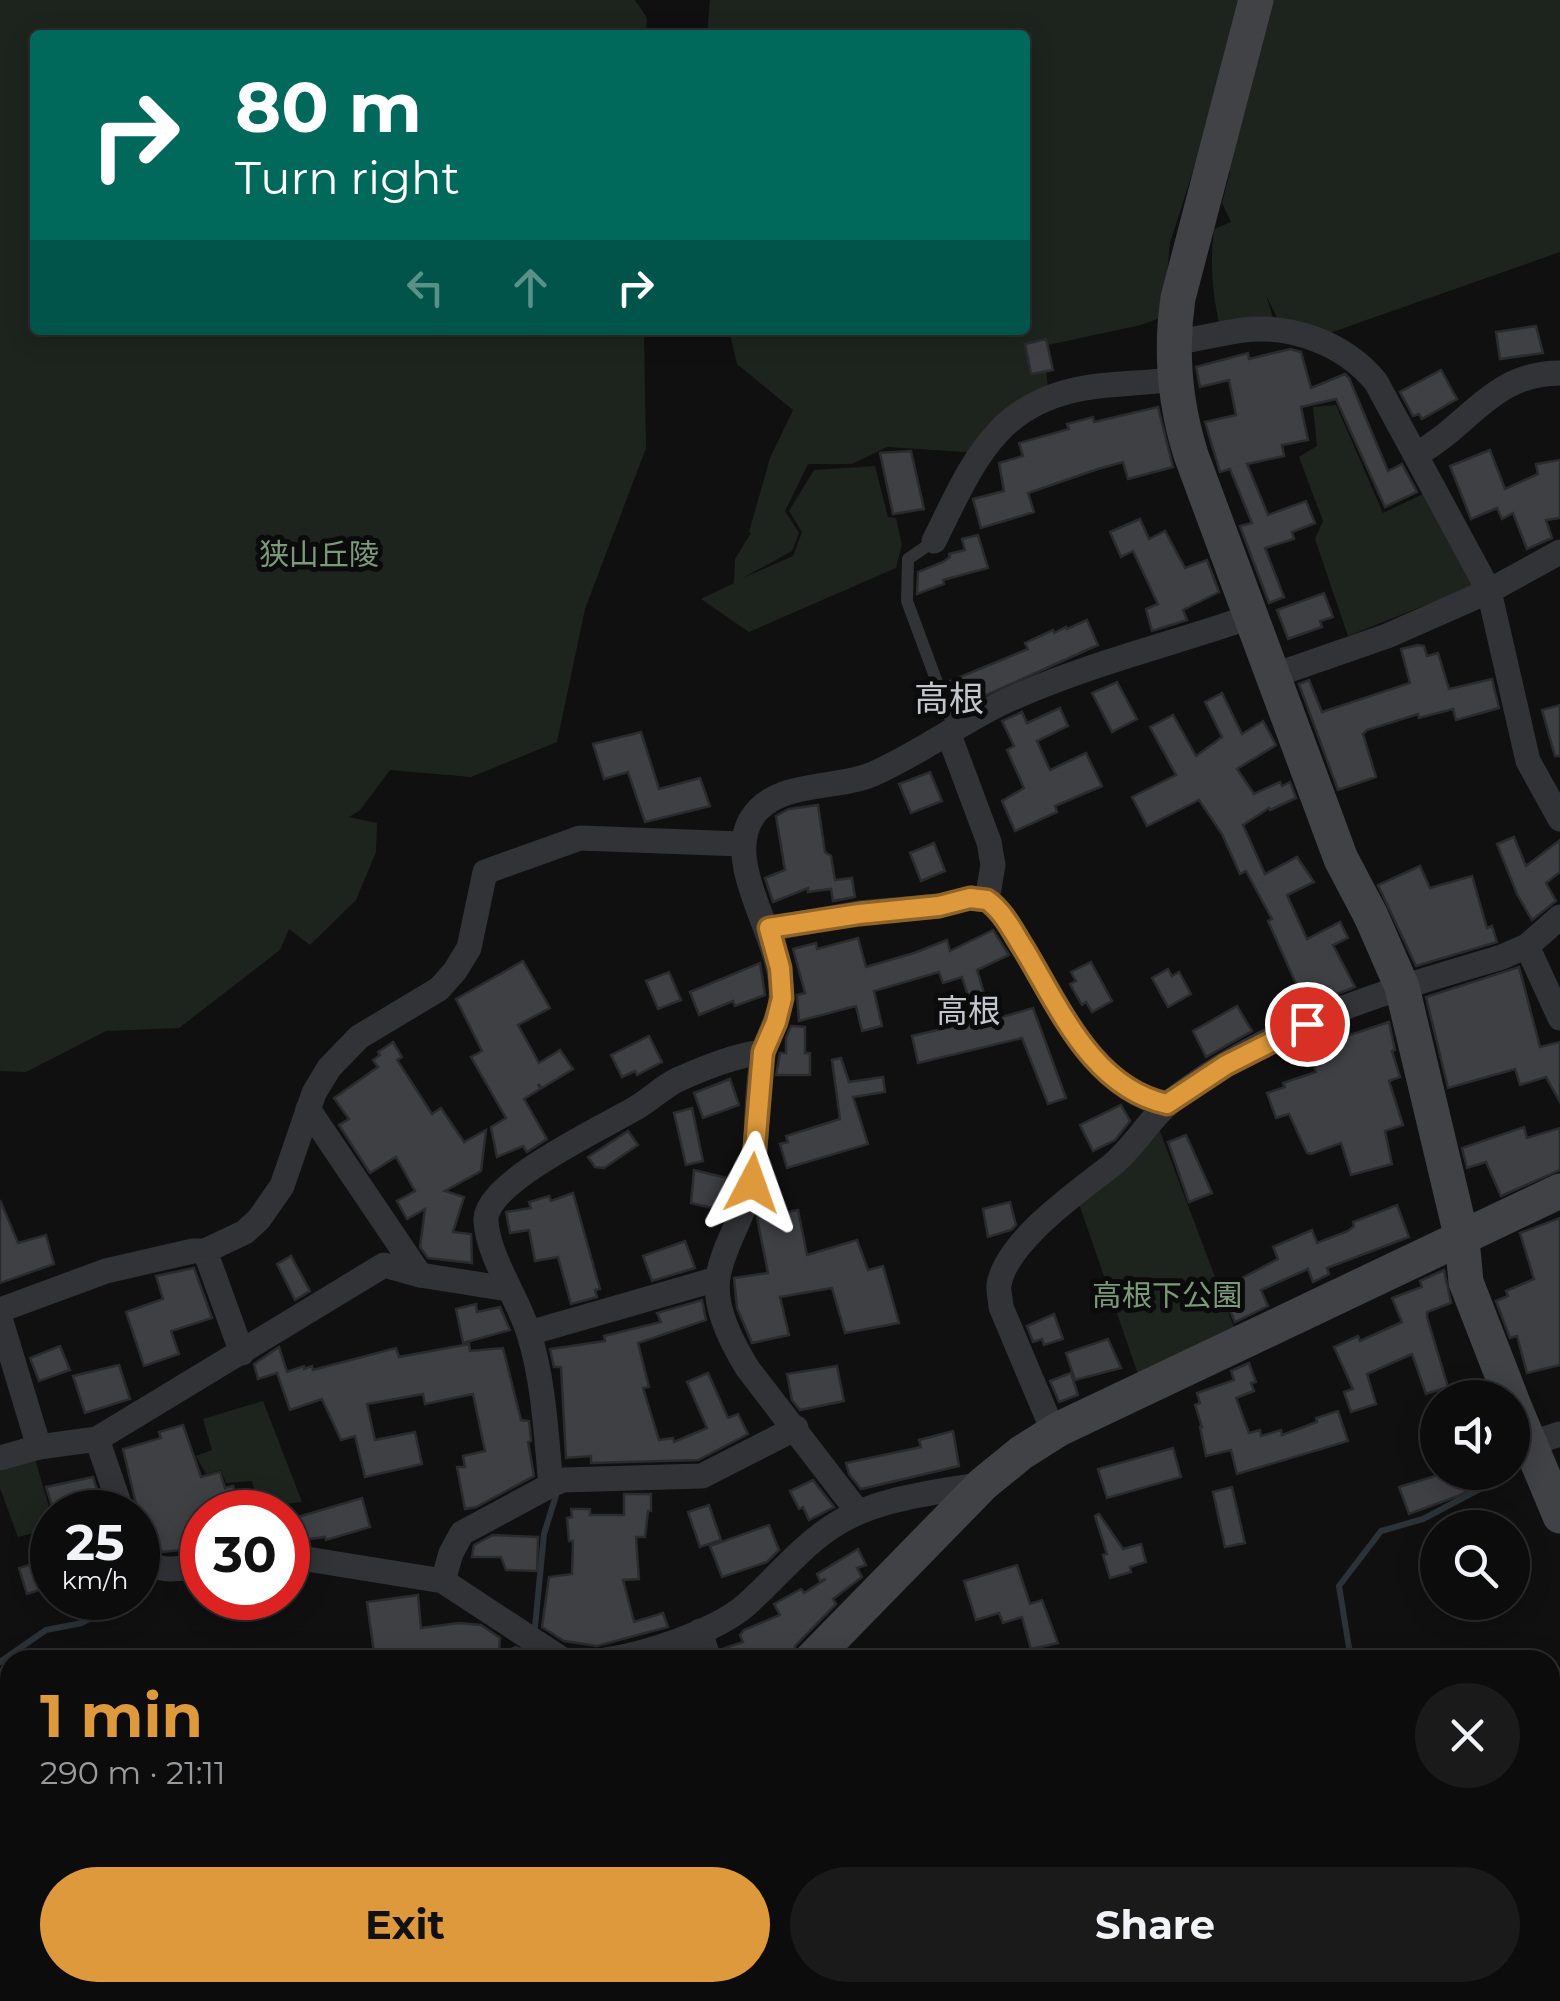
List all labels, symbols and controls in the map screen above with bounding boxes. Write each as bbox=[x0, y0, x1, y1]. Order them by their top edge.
text: 80 m bbox=[235, 64, 422, 150]
icon: right bbox=[70, 70, 200, 200]
text: Turn right bbox=[235, 150, 460, 205]
icon: left bbox=[398, 260, 453, 315]
icon: ahead bbox=[503, 260, 558, 315]
icon: right bbox=[608, 260, 663, 315]
park label: 狭山丘陵 bbox=[259, 536, 379, 573]
district label: 高根 bbox=[914, 677, 984, 720]
pin bbox=[1265, 982, 1350, 1067]
district label: 高根 bbox=[936, 991, 1000, 1030]
icon: arrive bbox=[1280, 997, 1335, 1052]
position arrow bbox=[700, 1131, 804, 1235]
park label: 高根下公園 bbox=[1092, 1277, 1242, 1314]
map controls bbox=[1420, 1380, 1530, 1620]
button: sound bbox=[1420, 1380, 1530, 1490]
speed limit sign: 30 bbox=[180, 1490, 310, 1620]
button: search bbox=[1420, 1510, 1530, 1620]
text: 25 bbox=[65, 1512, 125, 1573]
text: km/h bbox=[62, 1565, 128, 1595]
text: 1 min bbox=[40, 1679, 203, 1752]
button: close bbox=[1415, 1683, 1520, 1788]
text: 290 m · 21:11 bbox=[40, 1753, 226, 1792]
button: Exit bbox=[40, 1867, 770, 1982]
button: Share bbox=[790, 1867, 1520, 1982]

